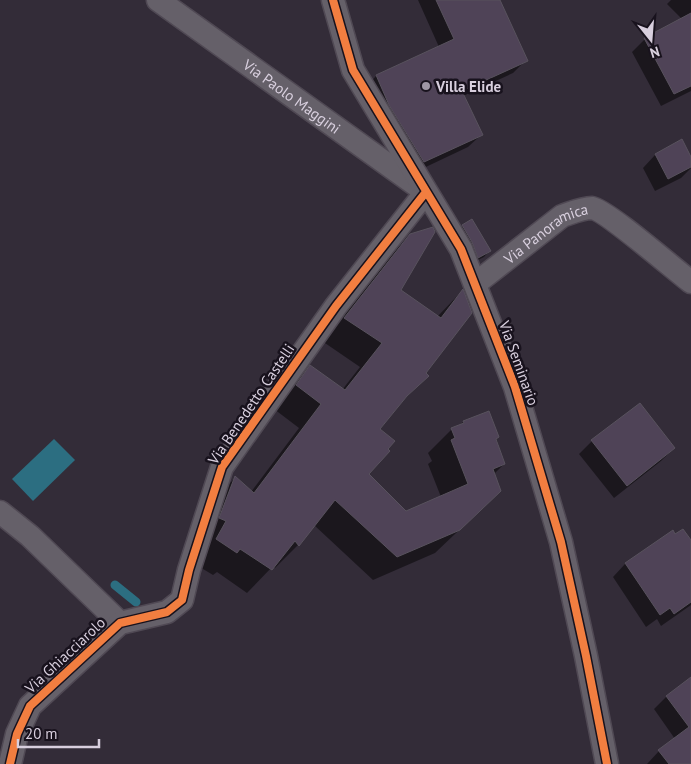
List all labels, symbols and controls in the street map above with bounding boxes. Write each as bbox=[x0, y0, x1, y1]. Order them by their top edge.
north arrow bbox=[626, 15, 676, 65]
text: N bbox=[648, 42, 662, 62]
street label: Via Paolo Maggini bbox=[239, 54, 345, 137]
place label: Villa Elide bbox=[435, 77, 501, 96]
marker: Villa Elide bbox=[420, 80, 432, 92]
street label: Via Panoramica bbox=[499, 199, 590, 268]
street label: Via Seminario bbox=[495, 317, 543, 408]
street label: Via Benedetto Castelli bbox=[203, 340, 298, 469]
street label: Via Ghiacciarolo bbox=[20, 613, 109, 698]
scale bar bbox=[18, 716, 99, 748]
text: 20 m bbox=[25, 724, 58, 743]

